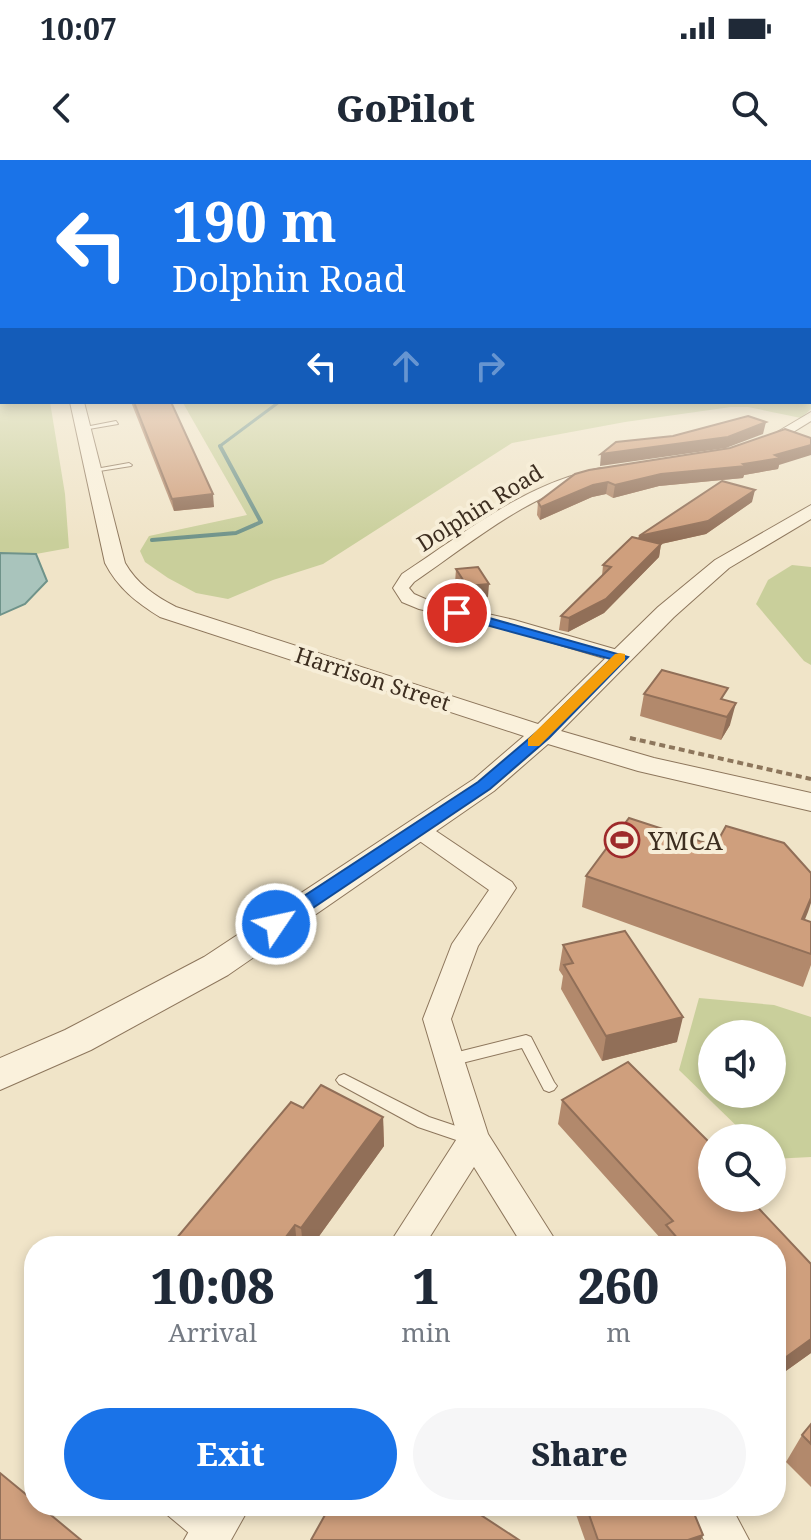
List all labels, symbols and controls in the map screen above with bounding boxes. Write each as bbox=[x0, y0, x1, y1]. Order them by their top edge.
text: 10:07 bbox=[40, 8, 117, 49]
text: GoPilot bbox=[336, 84, 475, 133]
icon: back bbox=[40, 86, 84, 130]
icon: search bbox=[727, 86, 771, 130]
text: 190 m bbox=[172, 182, 337, 258]
icon: left bbox=[40, 192, 144, 296]
text: Dolphin Road bbox=[172, 254, 406, 303]
icon: left bbox=[300, 344, 344, 388]
icon: ahead bbox=[384, 344, 428, 388]
icon: right bbox=[468, 344, 512, 388]
street label: Dolphin Road bbox=[410, 456, 548, 558]
pin bbox=[423, 579, 491, 647]
icon: arrive bbox=[435, 591, 479, 635]
street label: Harrison Street bbox=[292, 639, 455, 717]
sports icon: YMCA bbox=[603, 821, 641, 859]
place label: YMCA bbox=[647, 822, 724, 858]
position arrow bbox=[234, 882, 318, 966]
map controls bbox=[698, 1020, 786, 1212]
button: sound bbox=[698, 1020, 786, 1108]
button: search bbox=[698, 1124, 786, 1212]
text: 10:08 bbox=[151, 1253, 275, 1318]
text: 1 bbox=[412, 1253, 440, 1318]
text: 260 bbox=[578, 1253, 659, 1318]
text: Arrival bbox=[168, 1314, 257, 1350]
text: min bbox=[401, 1314, 451, 1350]
text: m bbox=[606, 1314, 631, 1350]
button: Exit bbox=[64, 1408, 397, 1500]
button: Share bbox=[413, 1408, 746, 1500]

